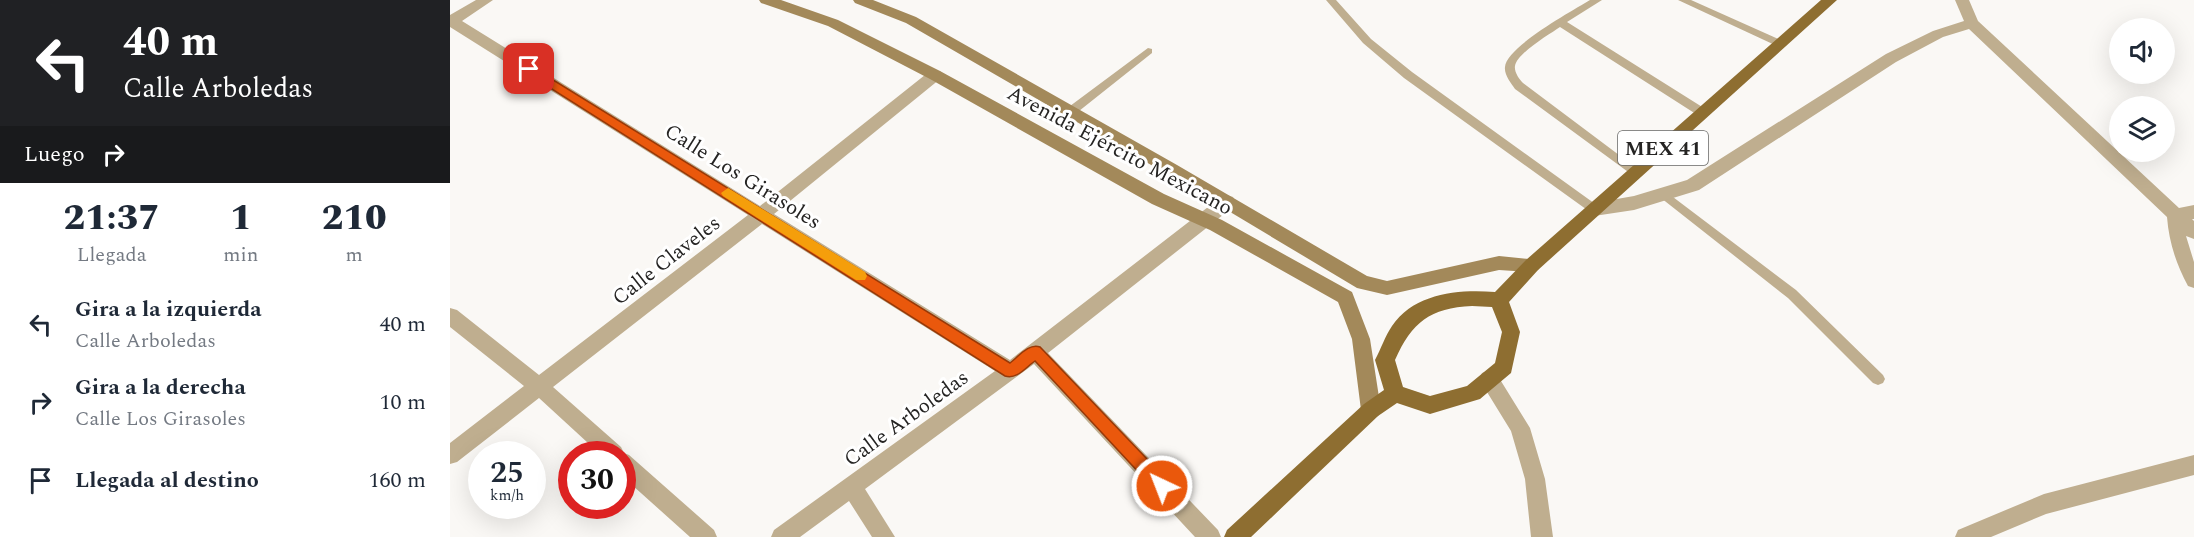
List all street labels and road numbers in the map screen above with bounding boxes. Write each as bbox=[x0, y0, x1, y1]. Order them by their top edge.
street label: Avenida Ejército Mexicano bbox=[1001, 78, 1238, 224]
street label: Calle Los Girasoles bbox=[658, 116, 827, 238]
road number: MEX 41 bbox=[1618, 131, 1708, 165]
street label: Calle Claveles bbox=[605, 208, 728, 314]
street label: Calle Arboledas bbox=[837, 362, 976, 475]

